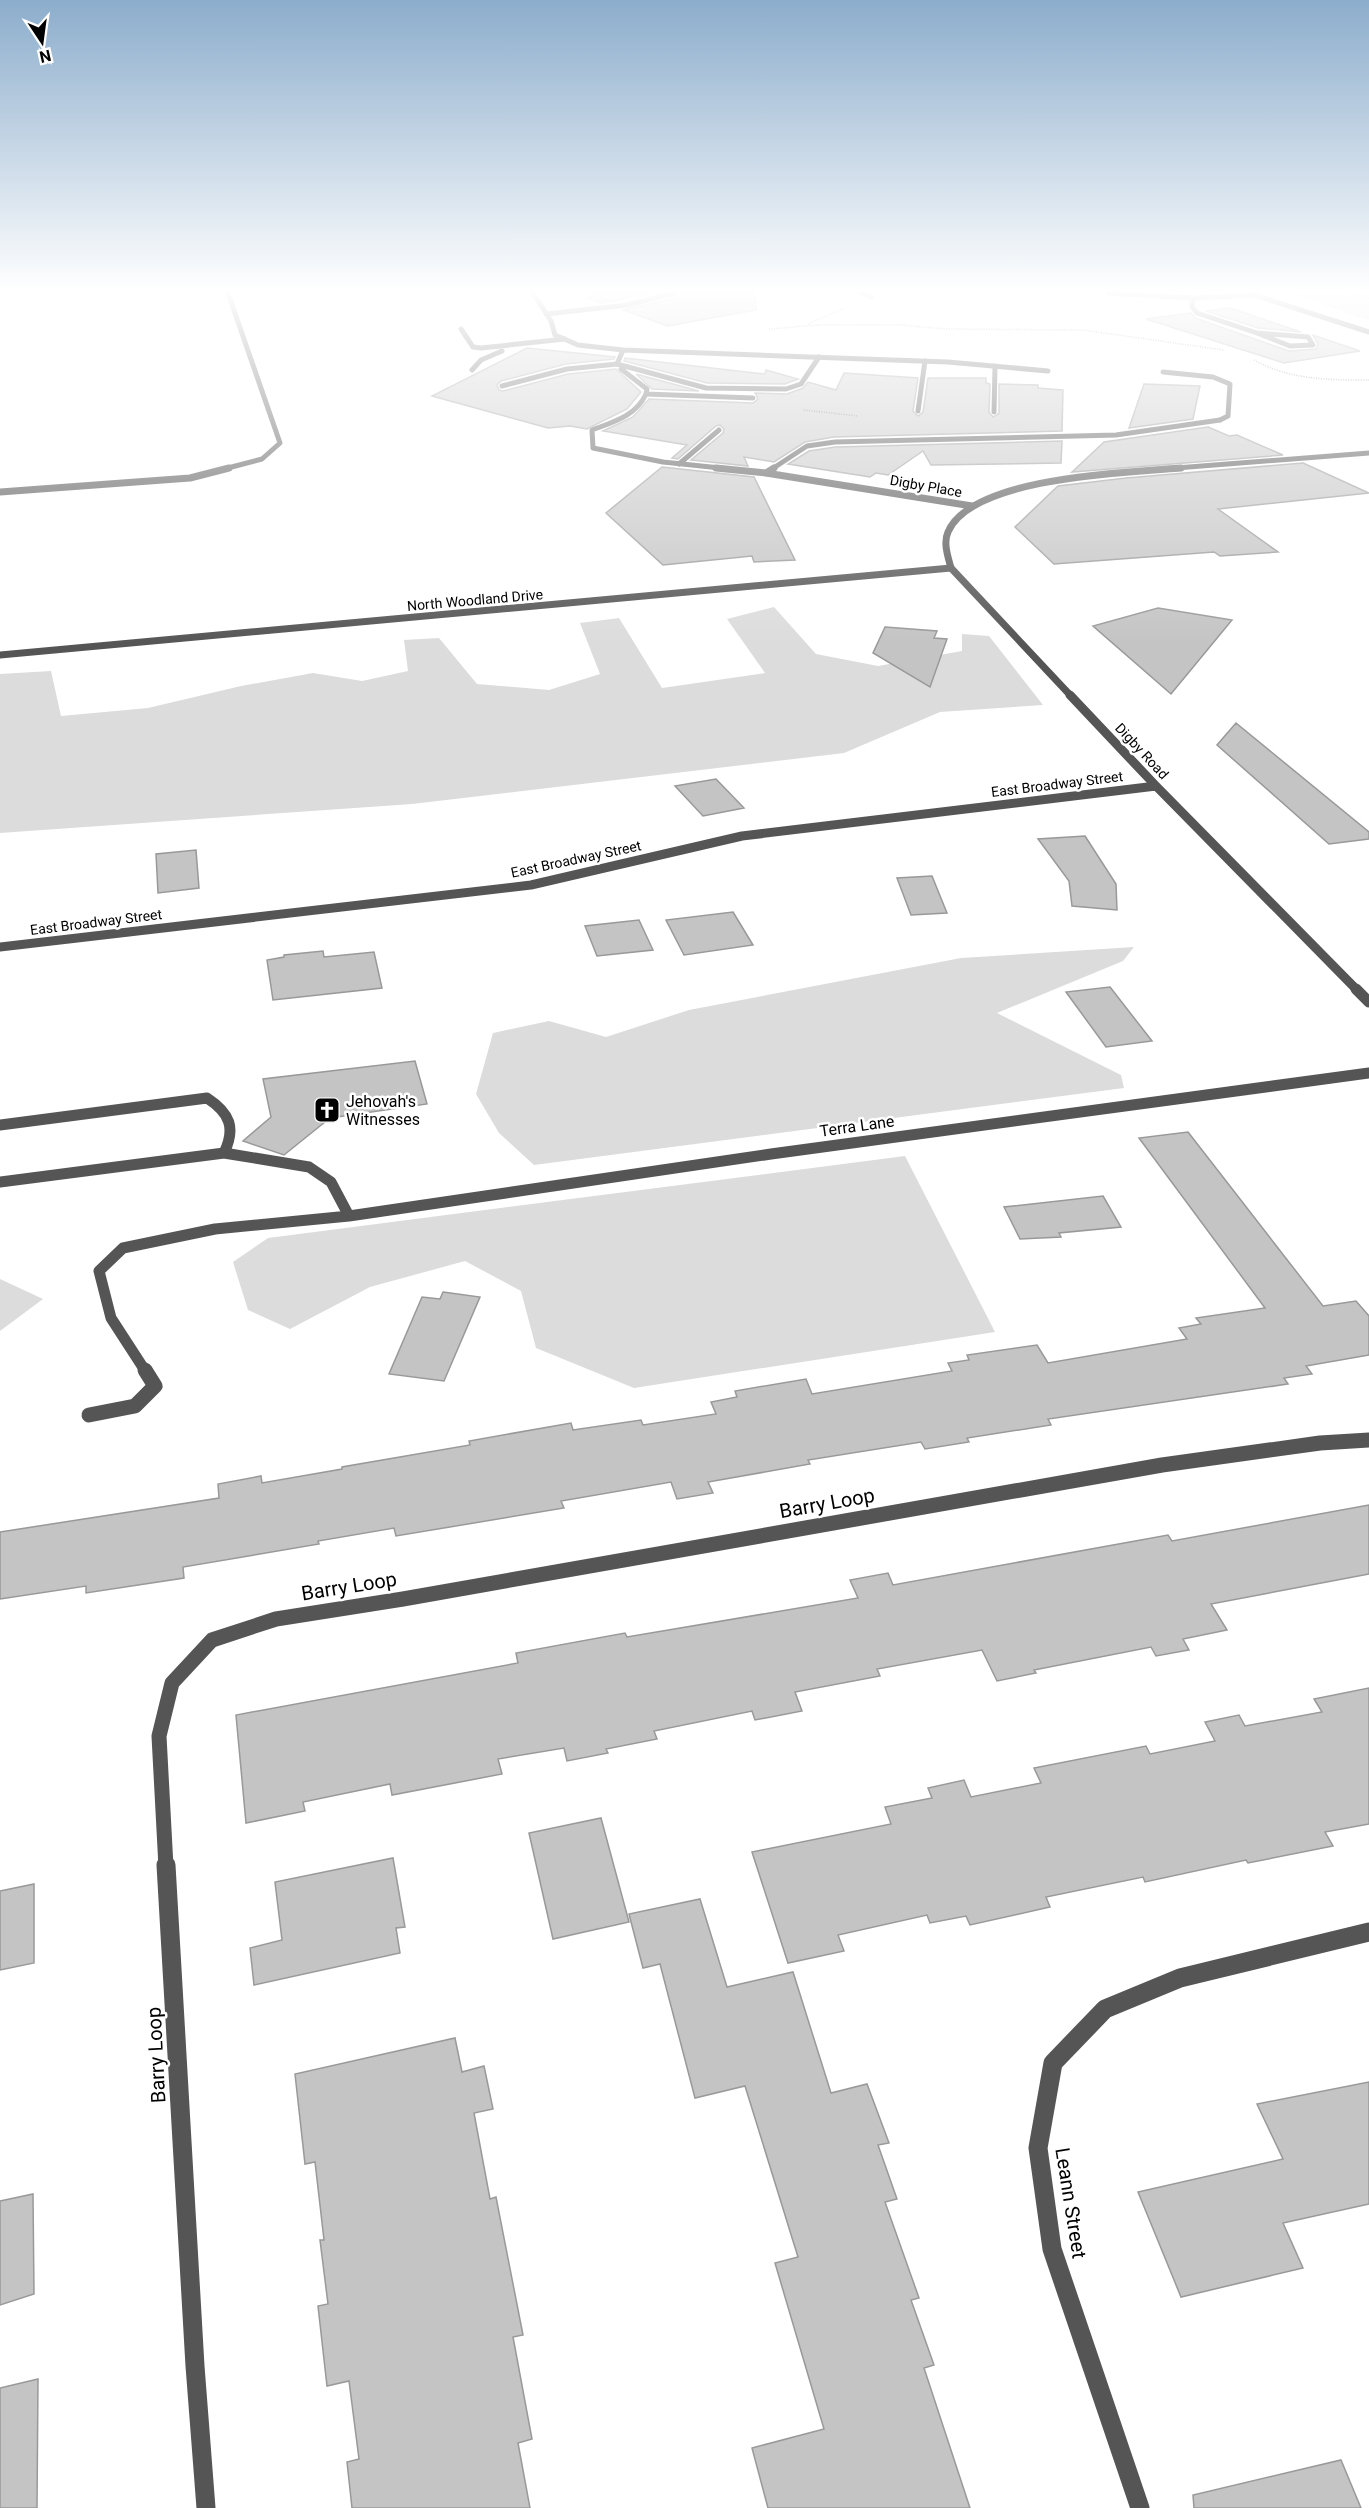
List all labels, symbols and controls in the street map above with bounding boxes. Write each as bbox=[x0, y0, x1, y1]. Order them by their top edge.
north arrow bbox=[12, 12, 72, 72]
text: N bbox=[38, 46, 53, 67]
street label: Digby Place bbox=[889, 472, 963, 500]
street label: North Woodland Drive bbox=[406, 586, 544, 614]
street label: Digby Road bbox=[1112, 720, 1172, 782]
street label: East Broadway Street bbox=[990, 768, 1124, 800]
street label: East Broadway Street bbox=[509, 837, 643, 881]
street label: East Broadway Street bbox=[29, 906, 163, 938]
place label: Jehovah's Witnesses bbox=[346, 1092, 420, 1129]
church icon: Jehovah's Witnesses bbox=[312, 1095, 342, 1125]
street label: Terra Lane bbox=[818, 1111, 896, 1141]
street label: Barry Loop bbox=[777, 1483, 877, 1523]
street label: Barry Loop bbox=[300, 1567, 398, 1605]
street label: Barry Loop bbox=[141, 2006, 171, 2104]
street label: Leann Street bbox=[1050, 2146, 1092, 2260]

